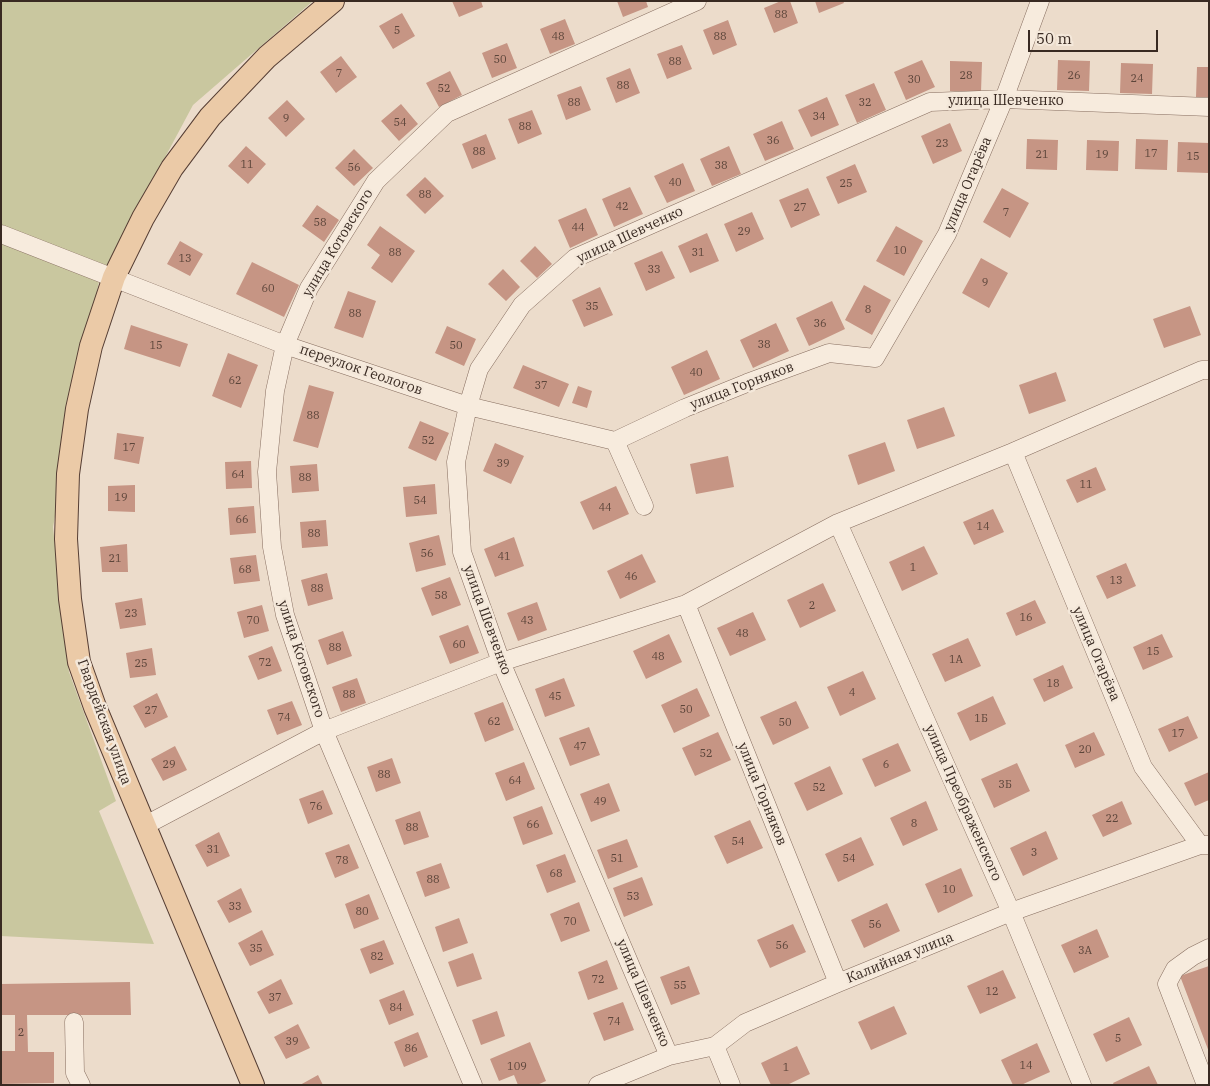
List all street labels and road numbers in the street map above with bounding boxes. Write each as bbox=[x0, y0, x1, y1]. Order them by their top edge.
street label: улица Шевченко bbox=[948, 93, 1064, 109]
street label: улица Огарёва bbox=[941, 134, 995, 234]
street label: улица Котовского bbox=[299, 186, 377, 300]
street label: улица Шевченко bbox=[574, 203, 686, 267]
street label: переулок Геологов bbox=[297, 341, 425, 399]
street label: улица Горняков bbox=[688, 359, 796, 413]
street label: улица Шевченко bbox=[459, 563, 515, 677]
street label: улица Котовского bbox=[274, 598, 328, 720]
street label: улица Огарёва bbox=[1069, 604, 1123, 704]
street label: Гвардейская улица bbox=[73, 657, 135, 787]
street label: улица Преображенского bbox=[921, 722, 1005, 884]
street label: улица Горняков bbox=[734, 740, 790, 848]
street label: Калийная улица bbox=[844, 929, 956, 987]
street label: улица Шевченко bbox=[613, 937, 673, 1049]

